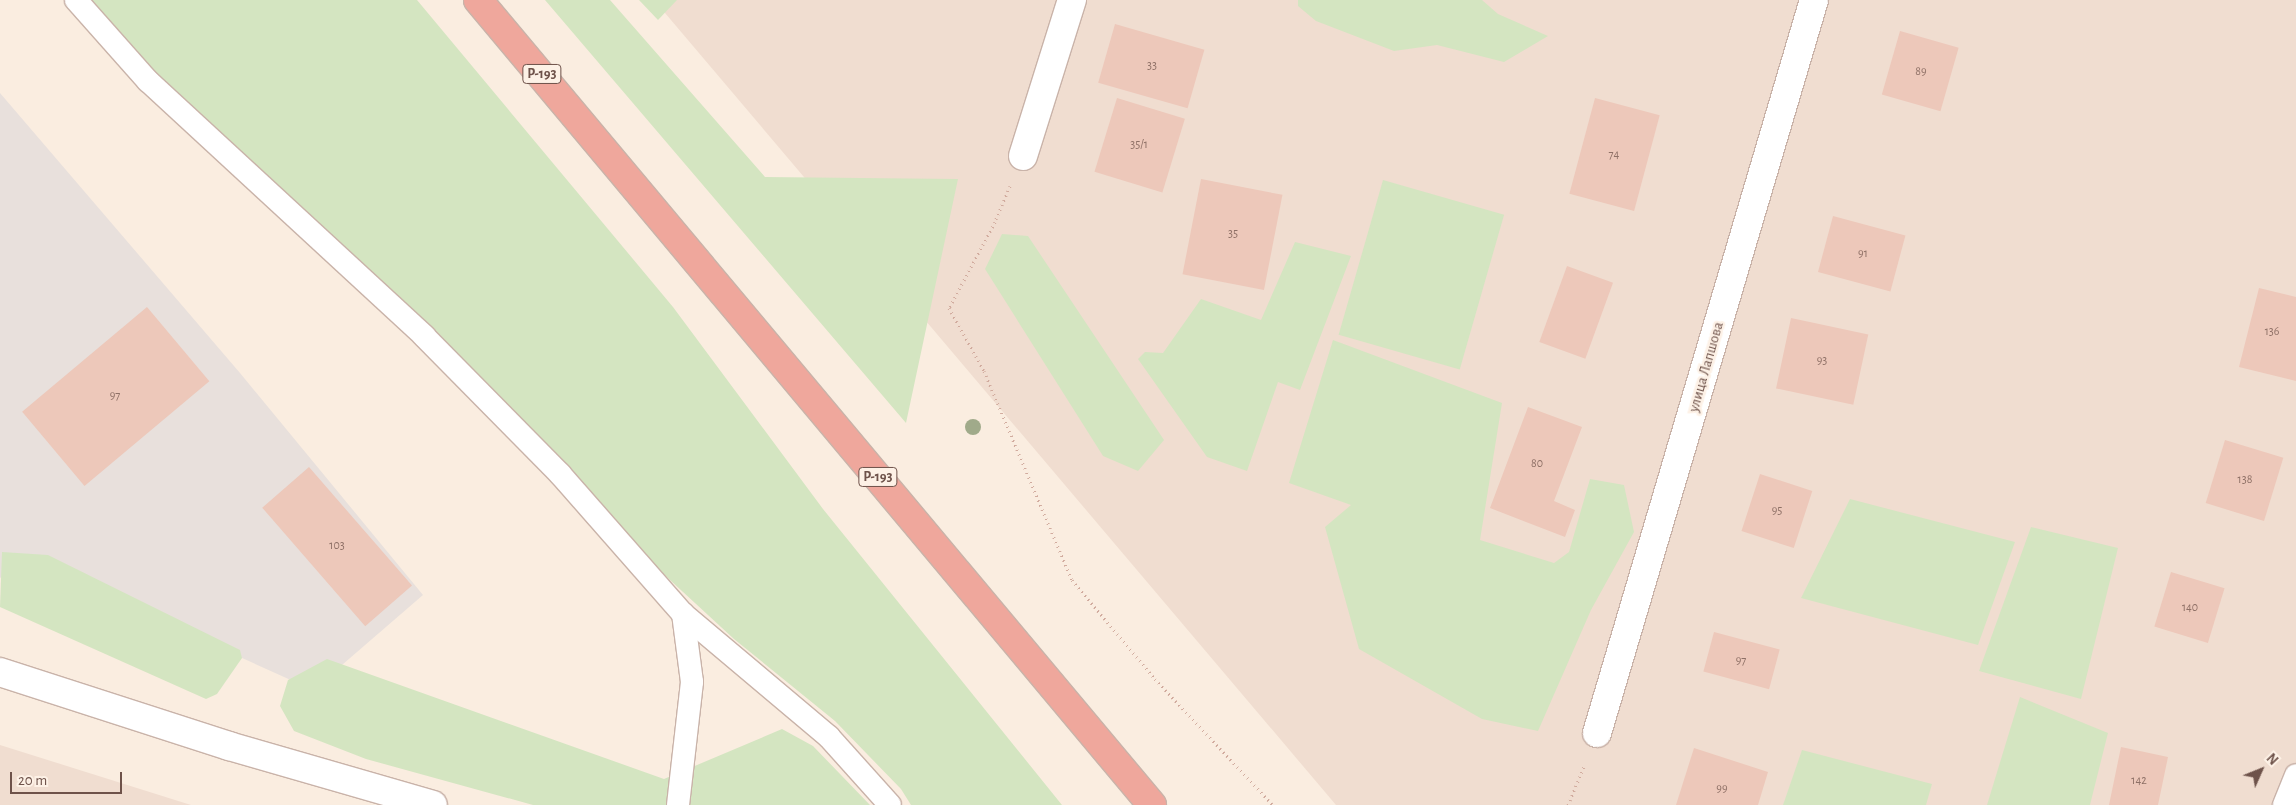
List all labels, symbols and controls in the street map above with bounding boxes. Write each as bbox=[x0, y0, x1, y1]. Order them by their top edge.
house number: 33 bbox=[1147, 59, 1157, 73]
road number: Р-193 bbox=[522, 62, 562, 86]
house number: 89 bbox=[1915, 65, 1927, 79]
house number: 35/1 bbox=[1130, 138, 1148, 152]
house number: 74 bbox=[1609, 148, 1619, 162]
house number: 35 bbox=[1228, 227, 1238, 241]
house number: 91 bbox=[1858, 247, 1868, 261]
street label: улица Лапшова bbox=[1685, 320, 1727, 414]
house number: 136 bbox=[2265, 325, 2279, 339]
house number: 93 bbox=[1817, 354, 1827, 368]
house number: 97 bbox=[110, 389, 120, 403]
house number: 80 bbox=[1531, 457, 1543, 471]
road number: Р-193 bbox=[858, 466, 898, 488]
house number: 138 bbox=[2238, 473, 2252, 487]
house number: 95 bbox=[1772, 504, 1782, 518]
house number: 103 bbox=[329, 539, 345, 553]
house number: 140 bbox=[2182, 601, 2198, 615]
house number: 97 bbox=[1736, 654, 1746, 668]
north arrow bbox=[2236, 745, 2286, 795]
text: N bbox=[2263, 751, 2280, 768]
scale bar bbox=[12, 762, 125, 794]
text: 20 m bbox=[18, 773, 47, 788]
house number: 142 bbox=[2131, 774, 2147, 788]
house number: 99 bbox=[1716, 782, 1728, 796]

